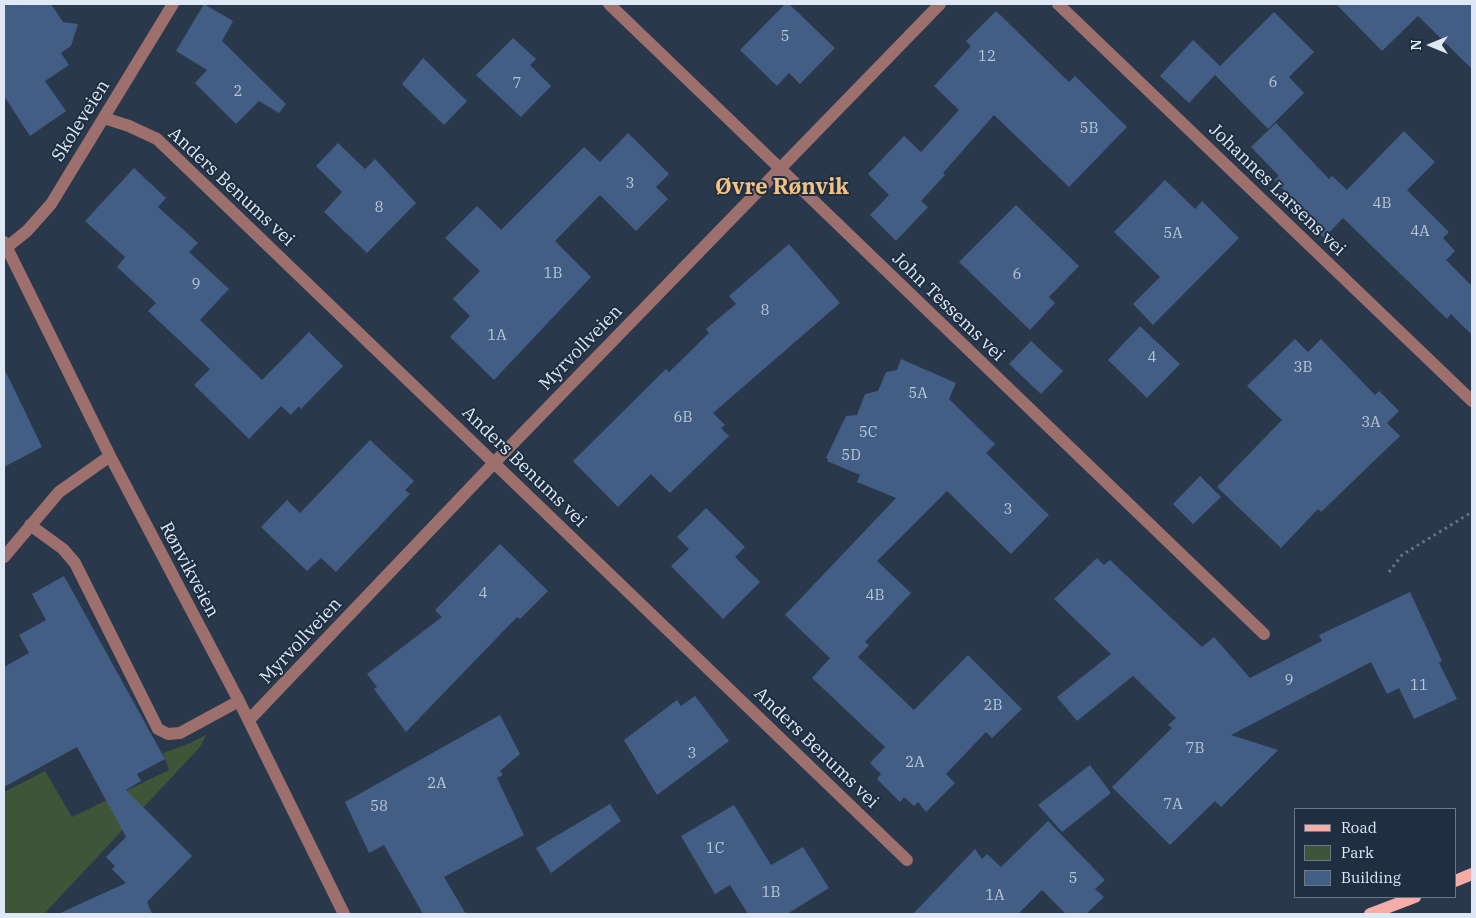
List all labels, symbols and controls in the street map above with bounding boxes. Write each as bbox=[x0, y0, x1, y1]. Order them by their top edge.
north arrow bbox=[1406, 20, 1456, 70]
house number: 5 bbox=[781, 28, 789, 46]
text: N bbox=[1407, 39, 1425, 51]
house number: 12 bbox=[978, 48, 996, 66]
house number: 6 bbox=[1269, 74, 1277, 92]
house number: 7 bbox=[513, 75, 521, 93]
street label: Skoleveien bbox=[47, 76, 115, 166]
house number: 2 bbox=[234, 83, 242, 101]
street label: Johannes Larsens vei bbox=[1204, 119, 1350, 261]
house number: 5B bbox=[1079, 120, 1099, 138]
street label: Anders Benums vei bbox=[163, 123, 299, 251]
house number: 3 bbox=[626, 175, 634, 193]
district label: Øvre Rønvik bbox=[715, 175, 849, 201]
house number: 4B bbox=[1372, 195, 1392, 213]
house number: 8 bbox=[375, 199, 383, 217]
house number: 4A bbox=[1410, 223, 1430, 241]
house number: 5A bbox=[1163, 225, 1183, 243]
street label: John Tessems vei bbox=[887, 248, 1009, 366]
house number: 1B bbox=[543, 265, 563, 283]
house number: 6 bbox=[1013, 266, 1021, 284]
house number: 9 bbox=[192, 276, 200, 294]
street label: Myrvollveien bbox=[535, 301, 627, 395]
house number: 8 bbox=[761, 302, 769, 320]
house number: 1A bbox=[487, 327, 507, 345]
house number: 4 bbox=[1148, 349, 1156, 367]
house number: 3B bbox=[1293, 359, 1313, 377]
house number: 5A bbox=[908, 385, 928, 403]
street label: Anders Benums vei bbox=[457, 402, 591, 532]
house number: 6B bbox=[673, 409, 693, 427]
house number: 3A bbox=[1361, 414, 1381, 432]
house number: 5C bbox=[859, 424, 877, 442]
house number: 5D bbox=[841, 447, 861, 465]
house number: 3 bbox=[1004, 501, 1012, 519]
street label: Rønvikveien bbox=[155, 519, 223, 621]
house number: 4 bbox=[479, 585, 487, 603]
house number: 4B bbox=[865, 587, 885, 605]
street label: Myrvollveien bbox=[256, 593, 346, 689]
house number: 9 bbox=[1285, 672, 1293, 690]
house number: 11 bbox=[1410, 677, 1428, 695]
street label: Anders Benums vei bbox=[749, 683, 883, 813]
house number: 2B bbox=[983, 697, 1003, 715]
house number: 7B bbox=[1185, 740, 1205, 758]
house number: 3 bbox=[688, 745, 696, 763]
house number: 2A bbox=[905, 754, 925, 772]
house number: 2A bbox=[427, 775, 447, 793]
house number: 7A bbox=[1163, 796, 1183, 814]
house number: 58 bbox=[370, 798, 388, 816]
legend bbox=[1294, 808, 1456, 898]
text: Road bbox=[1341, 818, 1377, 837]
house number: 1C bbox=[706, 840, 724, 858]
text: Park bbox=[1341, 843, 1374, 862]
text: Building bbox=[1341, 868, 1401, 887]
house number: 5 bbox=[1069, 870, 1077, 888]
house number: 1B bbox=[761, 884, 781, 902]
house number: 1A bbox=[985, 887, 1005, 905]

